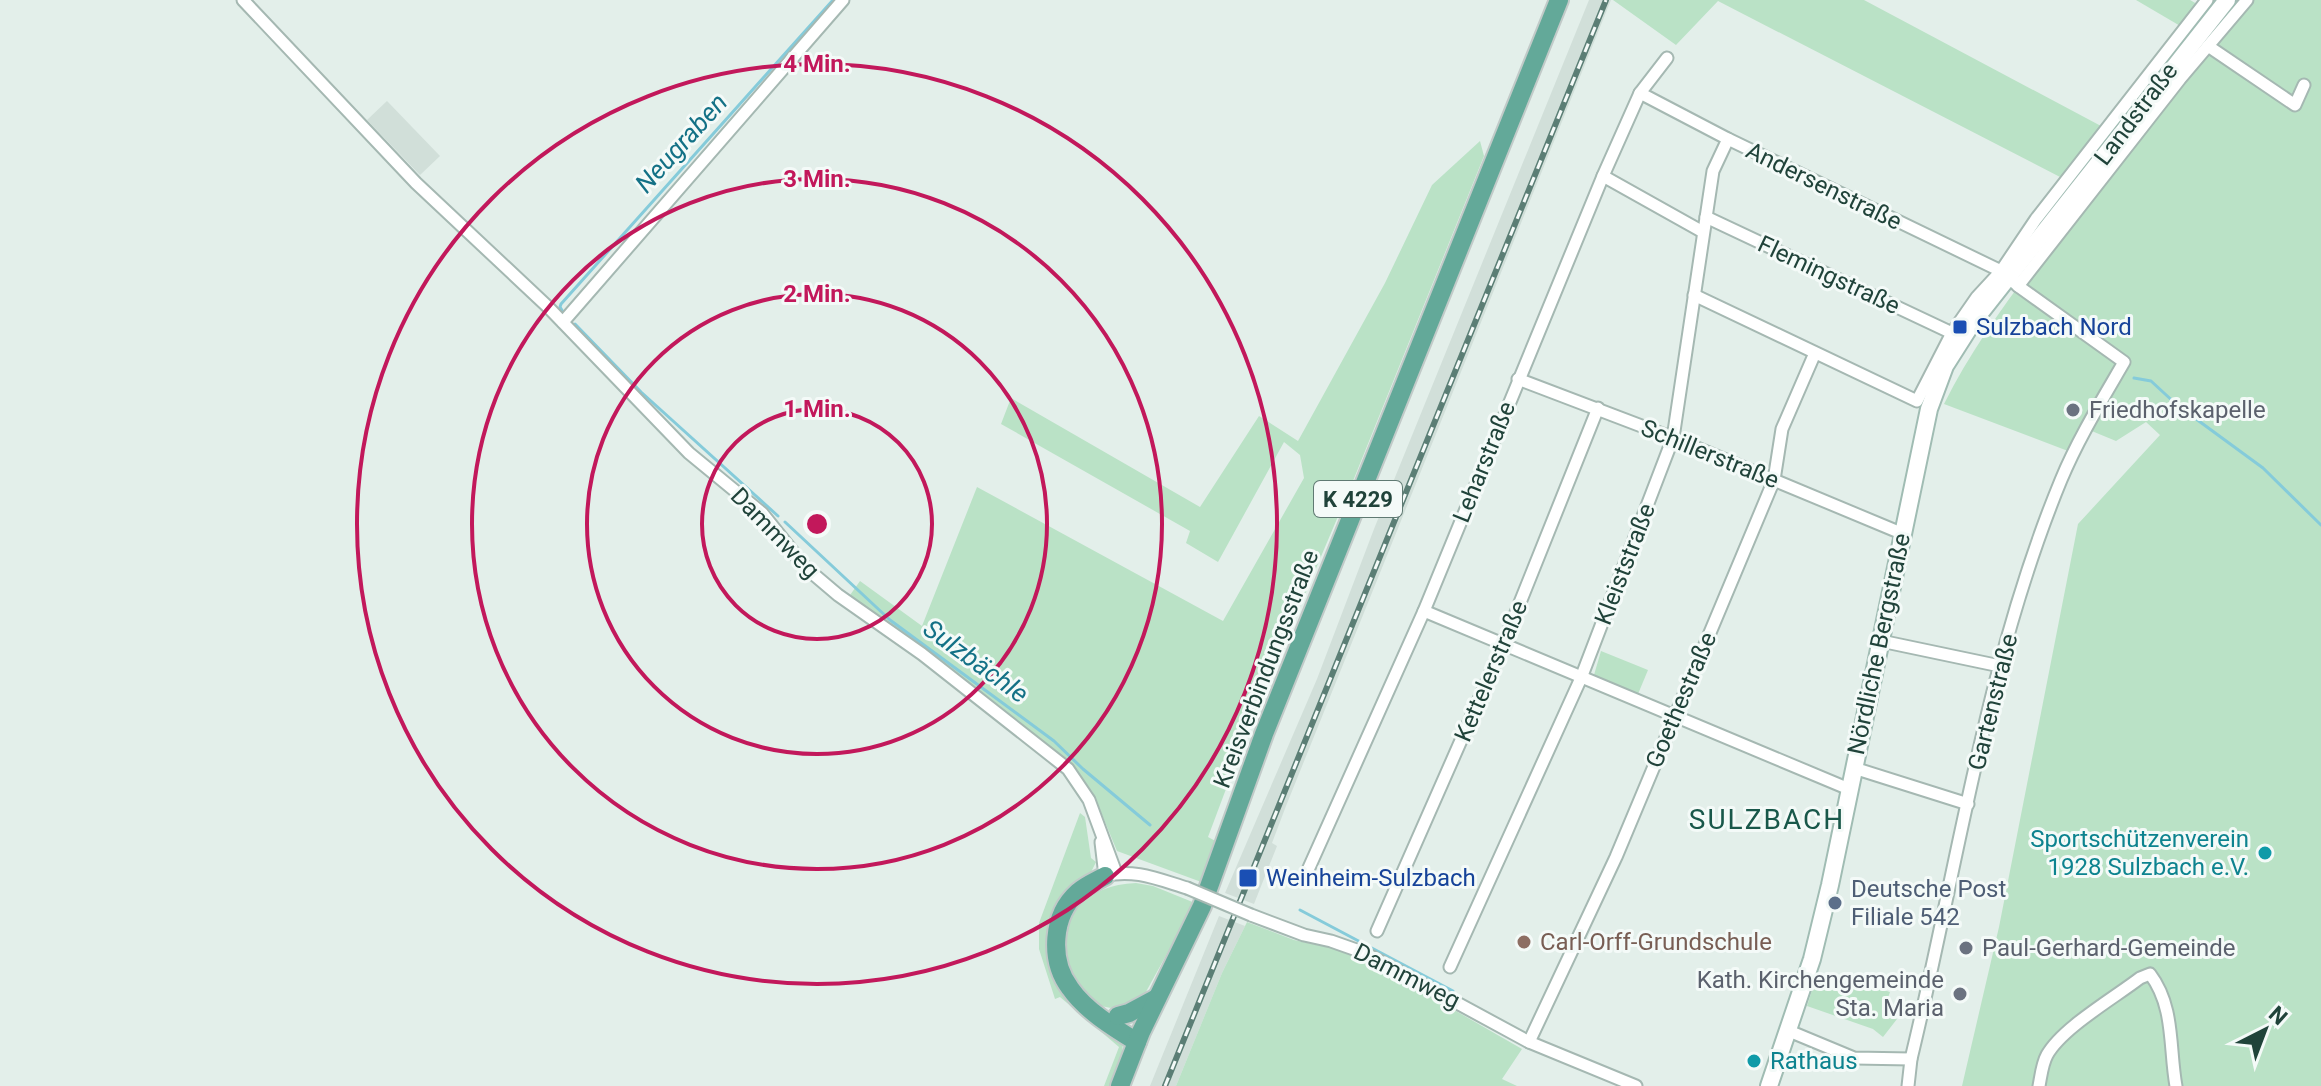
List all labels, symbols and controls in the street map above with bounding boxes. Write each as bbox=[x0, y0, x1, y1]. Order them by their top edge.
text: 4 Min. bbox=[783, 50, 851, 78]
street label: Landstraße bbox=[2088, 57, 2184, 171]
water label: Neugraben bbox=[629, 87, 733, 199]
street label: Andersenstraße bbox=[1742, 136, 1906, 236]
text: 3 Min. bbox=[783, 165, 851, 193]
street label: Flemingstraße bbox=[1754, 230, 1904, 320]
text: 2 Min. bbox=[783, 280, 851, 308]
place label: Sulzbach Nord bbox=[1976, 313, 2132, 341]
marker: Sulzbach Nord bbox=[1951, 318, 1969, 336]
text: 1 Min. bbox=[783, 395, 851, 423]
place label: Friedhofskapelle bbox=[2089, 396, 2266, 424]
street label: Leharstraße bbox=[1447, 397, 1521, 527]
marker: Friedhofskapelle bbox=[2064, 401, 2082, 419]
street label: Schillerstraße bbox=[1637, 414, 1783, 494]
road number: K 4229 bbox=[1314, 481, 1402, 517]
street label: Dammweg bbox=[725, 482, 825, 584]
street label: Kleiststraße bbox=[1589, 499, 1661, 629]
centre of rings bbox=[803, 510, 831, 538]
street label: Nördliche Bergstraße bbox=[1842, 531, 1916, 757]
street label: Kreisverbindungsstraße bbox=[1208, 546, 1324, 792]
street label: Kettelerstraße bbox=[1449, 596, 1533, 746]
water label: Sulzbächle bbox=[918, 613, 1034, 709]
street label: Goethestraße bbox=[1640, 628, 1722, 772]
street label: Gartenstraße bbox=[1962, 631, 2024, 773]
district label: SULZBACH bbox=[1689, 803, 1845, 836]
place label: Sportschützenverein 1928 Sulzbach e.V. bbox=[2030, 825, 2249, 881]
marker: Sportschützenverein 1928 Sulzbach e.V. bbox=[2256, 844, 2274, 862]
place label: Weinheim-Sulzbach bbox=[1266, 864, 1476, 892]
marker: Weinheim-Sulzbach bbox=[1237, 867, 1259, 889]
place label: Deutsche Post Filiale 542 bbox=[1851, 875, 2006, 931]
marker: Deutsche Post Filiale 542 bbox=[1826, 894, 1844, 912]
place label: Carl-Orff-Grundschule bbox=[1540, 928, 1772, 956]
marker: Carl-Orff-Grundschule bbox=[1515, 933, 1533, 951]
place label: Paul-Gerhard-Gemeinde bbox=[1982, 934, 2236, 962]
street label: Dammweg bbox=[1349, 937, 1465, 1015]
marker: Paul-Gerhard-Gemeinde bbox=[1957, 939, 1975, 957]
place label: Kath. Kirchengemeinde Sta. Maria bbox=[1697, 966, 1944, 1022]
marker: Kath. Kirchengemeinde Sta. Maria bbox=[1951, 985, 1969, 1003]
north arrow bbox=[2225, 990, 2305, 1070]
text: N bbox=[2264, 1001, 2292, 1030]
place label: Rathaus bbox=[1770, 1047, 1858, 1075]
marker: Rathaus bbox=[1745, 1052, 1763, 1070]

